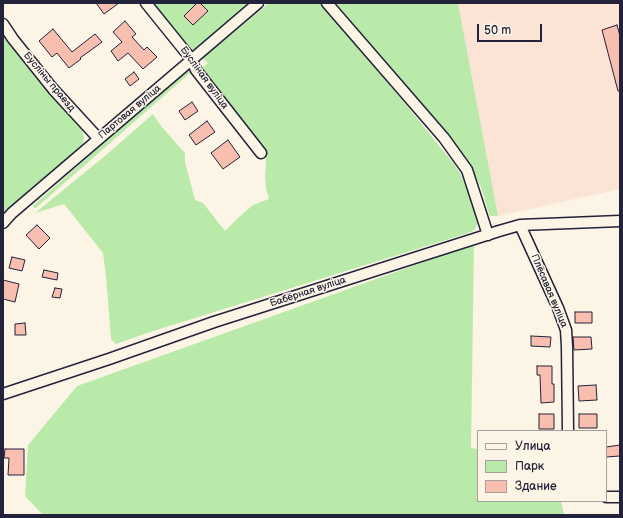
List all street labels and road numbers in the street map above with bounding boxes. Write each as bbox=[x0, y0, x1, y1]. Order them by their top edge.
street label: Бусліная вуліца bbox=[177, 44, 231, 112]
street label: Бусліны праезд bbox=[21, 50, 77, 114]
street label: Партовая вуліца bbox=[96, 82, 164, 142]
street label: Плёсавая вуліца bbox=[528, 252, 570, 330]
street label: Бабёрная вуліца bbox=[269, 274, 347, 310]

